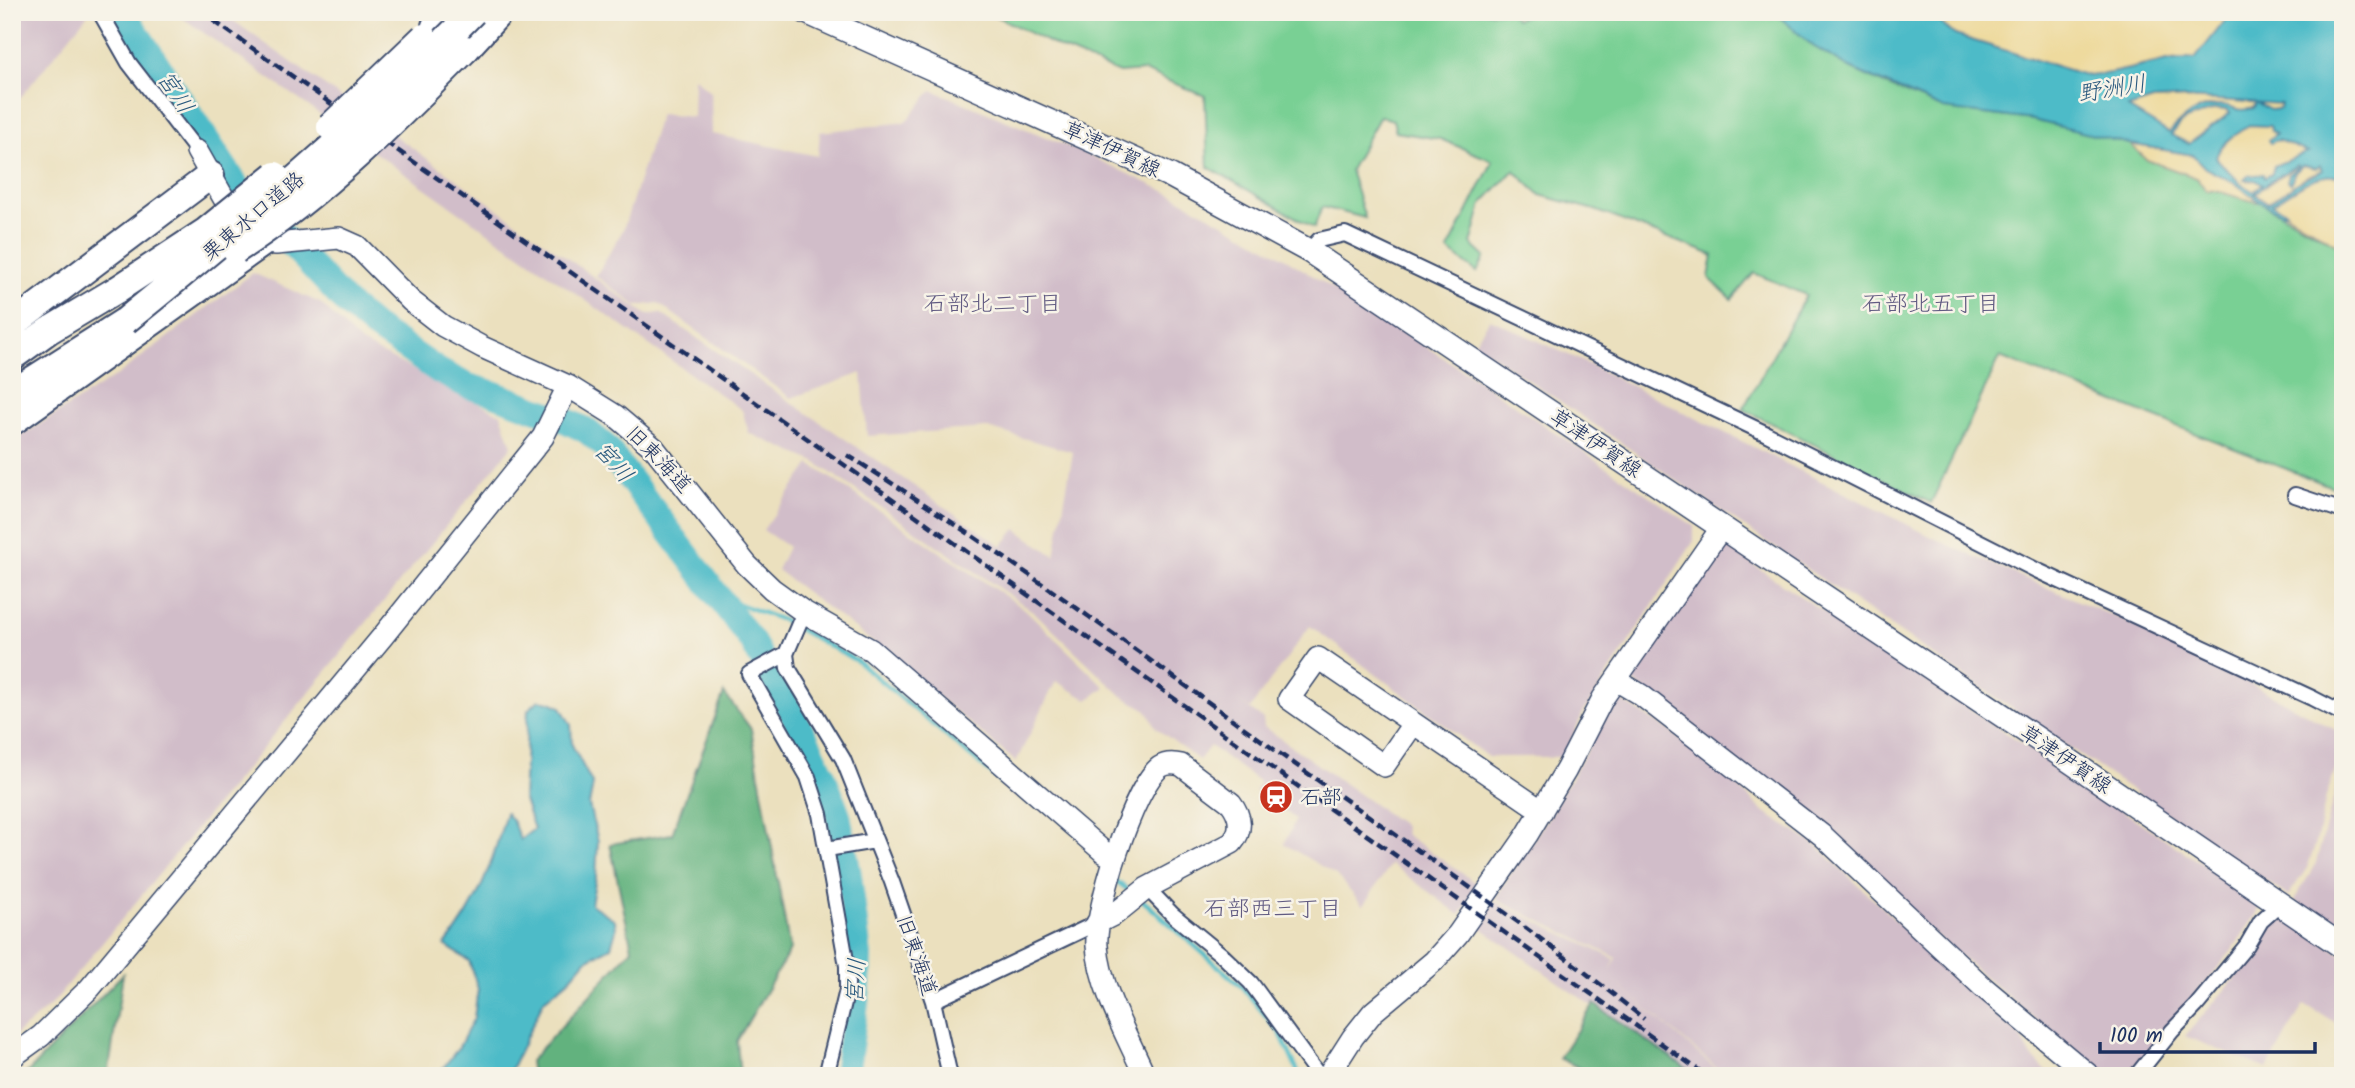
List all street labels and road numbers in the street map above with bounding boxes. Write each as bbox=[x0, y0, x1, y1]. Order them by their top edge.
street label: 草津伊賀線 bbox=[1057, 113, 1166, 188]
street label: 栗東水口道路 bbox=[195, 164, 313, 270]
street label: 草津伊賀線 bbox=[1542, 401, 1648, 487]
street label: 旧東海道 bbox=[617, 418, 699, 502]
street label: 草津伊賀線 bbox=[2012, 717, 2118, 803]
street label: 旧東海道 bbox=[886, 910, 945, 1001]

